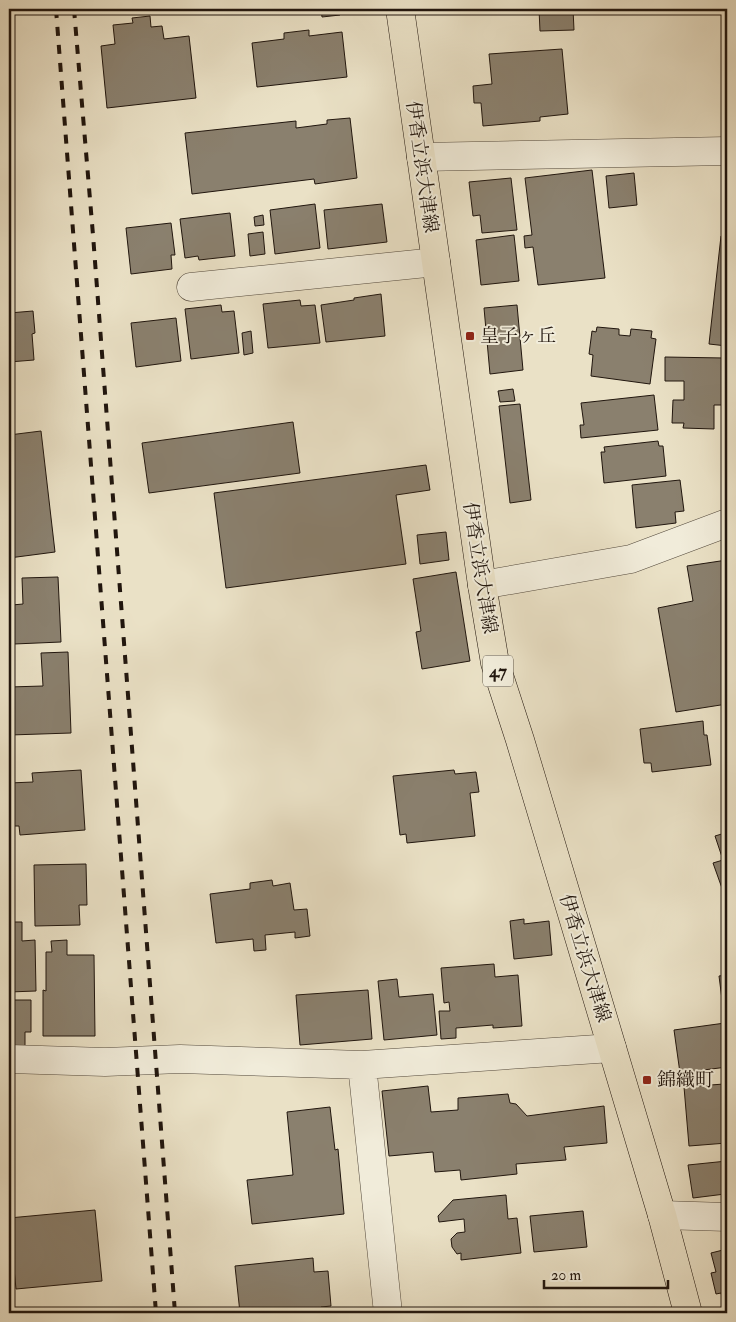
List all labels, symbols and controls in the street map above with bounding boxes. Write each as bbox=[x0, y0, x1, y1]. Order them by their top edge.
street label: 伊香立浜大津線 bbox=[401, 99, 443, 235]
place label: 皇子ヶ丘 bbox=[480, 324, 556, 348]
marker: 皇子ヶ丘 bbox=[464, 330, 476, 342]
street label: 伊香立浜大津線 bbox=[458, 500, 502, 636]
road number: 47 bbox=[483, 656, 513, 686]
street label: 伊香立浜大津線 bbox=[554, 891, 616, 1025]
place label: 錦織町 bbox=[657, 1068, 714, 1092]
marker: 錦織町 bbox=[641, 1074, 653, 1086]
scale bar bbox=[544, 1257, 667, 1289]
text: 20 m bbox=[551, 1266, 581, 1285]

